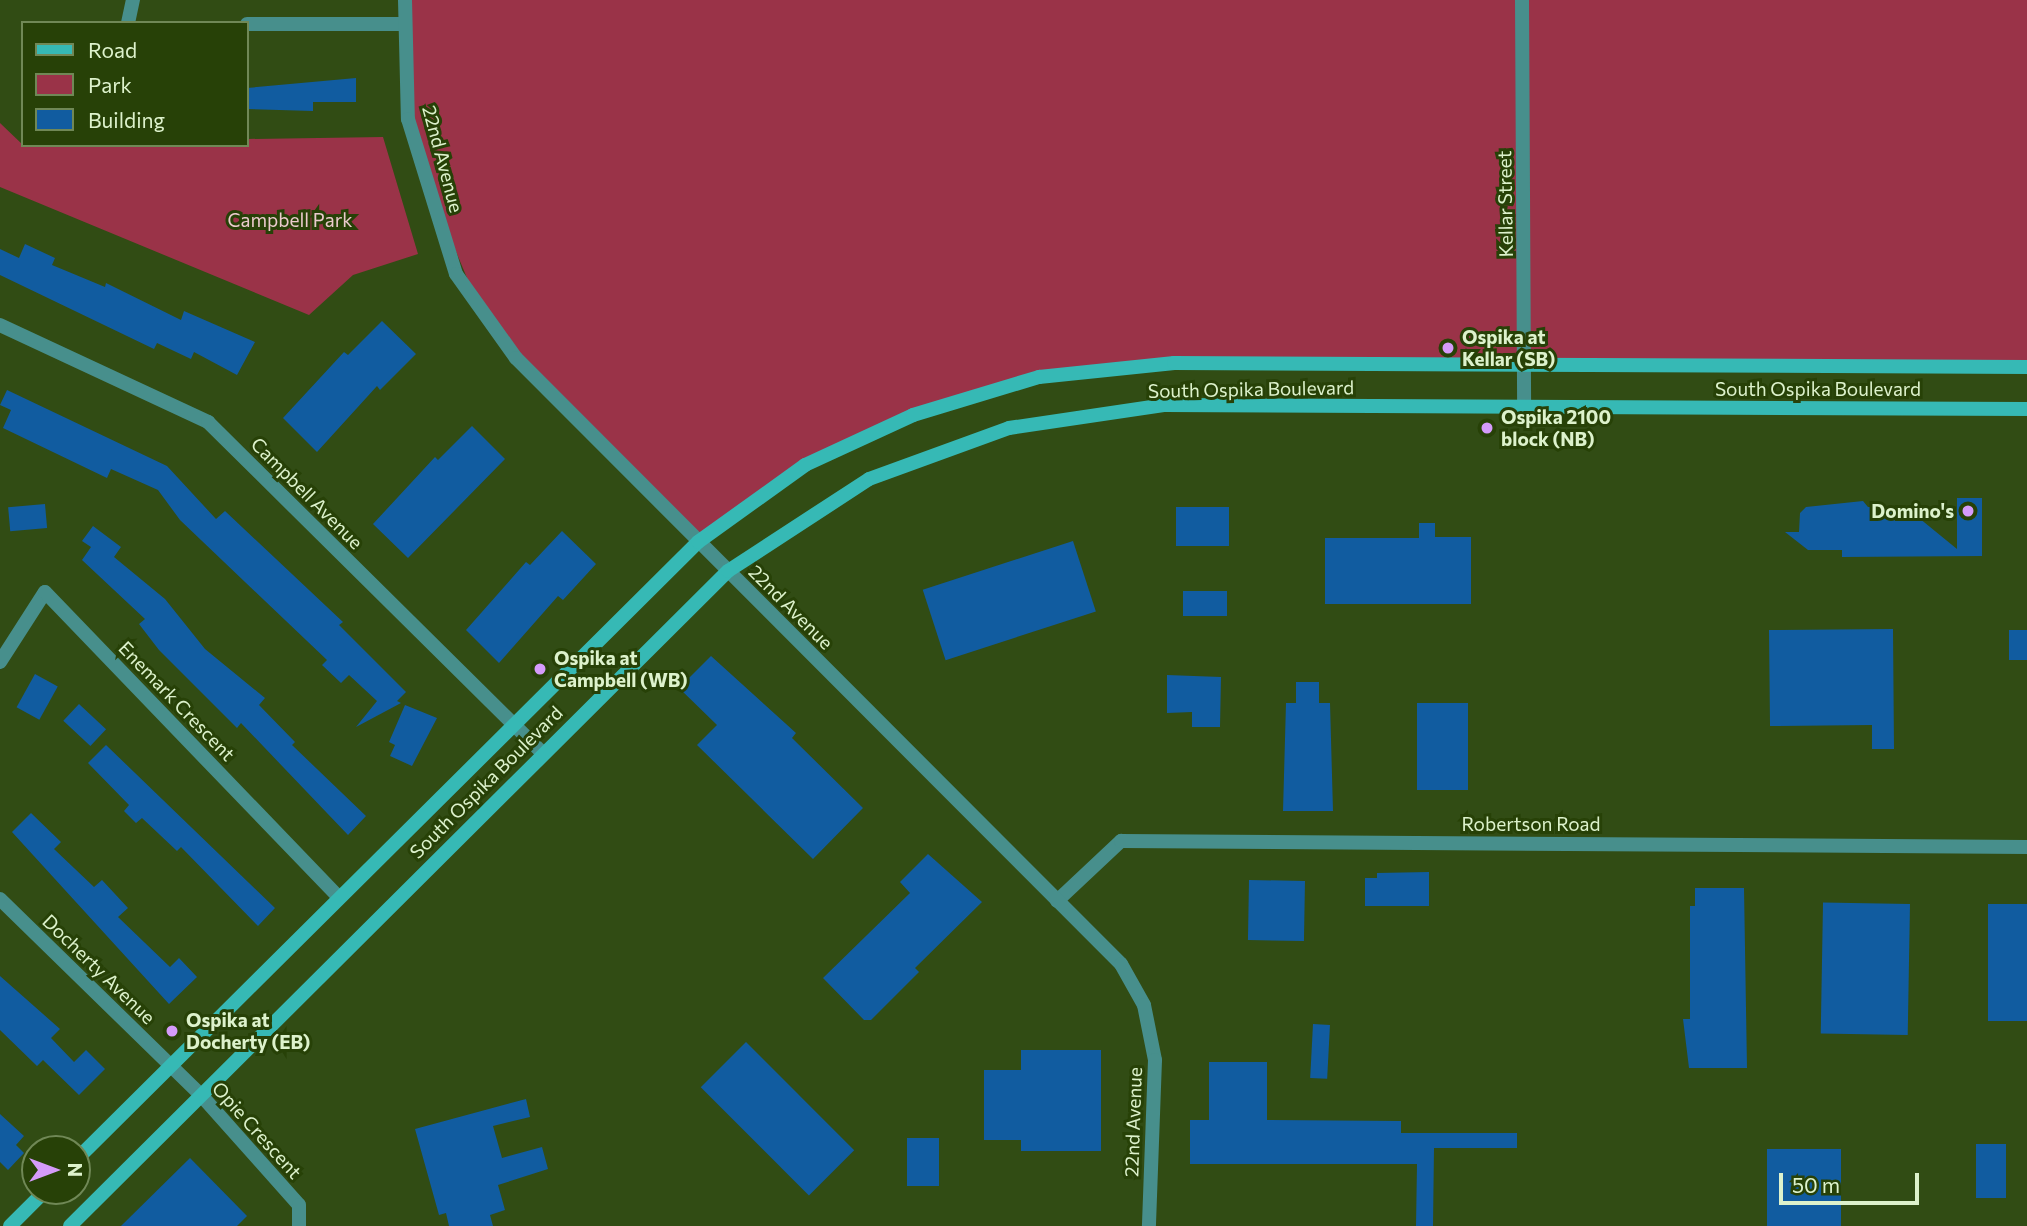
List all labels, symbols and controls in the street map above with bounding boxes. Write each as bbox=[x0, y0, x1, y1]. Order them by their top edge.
legend bbox=[21, 21, 248, 147]
text: Road bbox=[88, 37, 137, 62]
text: Park bbox=[88, 72, 132, 97]
street label: 22nd Avenue bbox=[418, 103, 468, 215]
text: Building bbox=[88, 107, 165, 132]
street label: Kellar Street bbox=[1493, 150, 1517, 258]
park label: Campbell Park bbox=[227, 209, 353, 231]
place label: Ospika at Kellar (SB) bbox=[1462, 326, 1555, 370]
marker: Ospika at Kellar (SB) bbox=[1440, 340, 1456, 356]
street label: South Ospika Boulevard bbox=[1148, 376, 1354, 402]
street label: South Ospika Boulevard bbox=[1715, 378, 1921, 400]
place label: Ospika 2100 block (NB) bbox=[1501, 406, 1611, 450]
marker: Ospika 2100 block (NB) bbox=[1479, 420, 1495, 436]
street label: Campbell Avenue bbox=[246, 432, 368, 554]
place label: Domino's bbox=[1871, 500, 1954, 522]
marker: Domino's bbox=[1960, 503, 1976, 519]
street label: 22nd Avenue bbox=[744, 560, 838, 654]
street label: Enemark Crescent bbox=[114, 637, 240, 765]
place label: Ospika at Campbell (WB) bbox=[554, 647, 688, 691]
marker: Ospika at Campbell (WB) bbox=[532, 661, 548, 677]
street label: South Ospika Boulevard bbox=[405, 701, 567, 863]
street label: Robertson Road bbox=[1462, 813, 1600, 835]
street label: Docherty Avenue bbox=[38, 909, 160, 1029]
place label: Ospika at Docherty (EB) bbox=[186, 1009, 310, 1053]
marker: Ospika at Docherty (EB) bbox=[164, 1023, 180, 1039]
street label: 22nd Avenue bbox=[1120, 1067, 1146, 1177]
street label: Opie Crescent bbox=[208, 1077, 306, 1183]
north arrow bbox=[21, 1135, 91, 1205]
scale bar bbox=[1782, 1160, 1922, 1204]
text: N bbox=[64, 1163, 87, 1177]
text: 50 m bbox=[1792, 1172, 1840, 1197]

